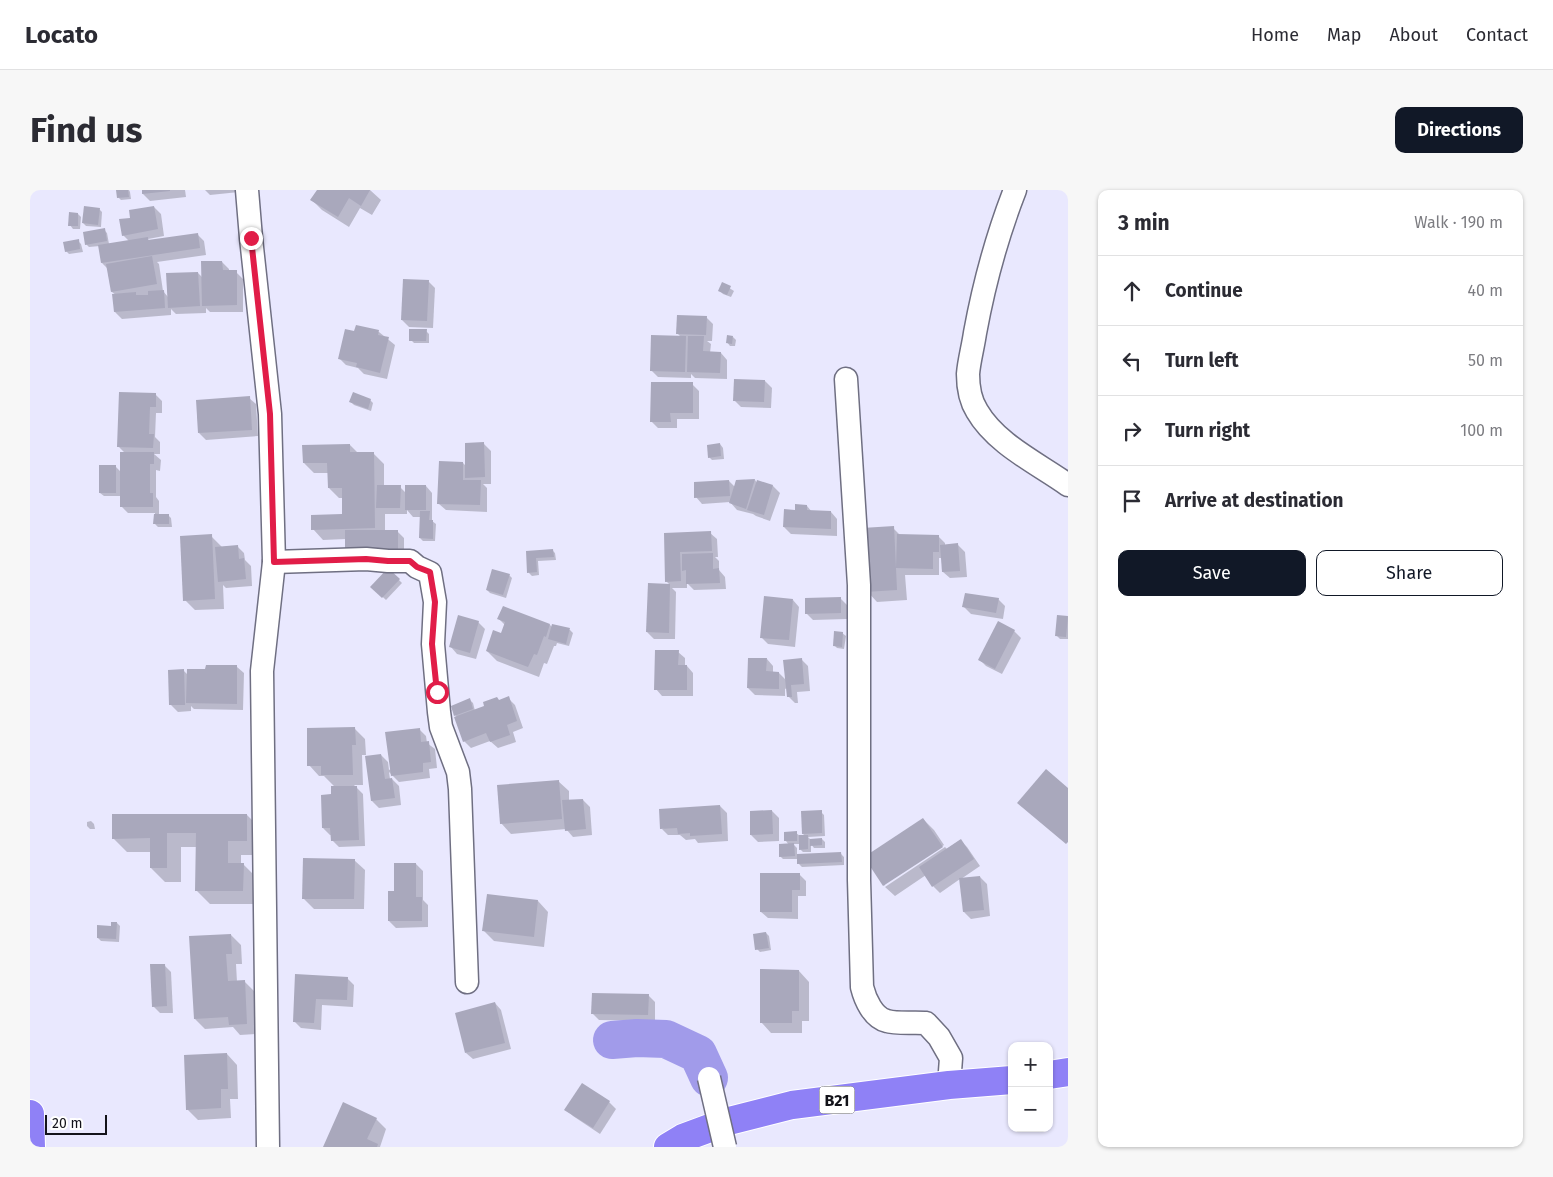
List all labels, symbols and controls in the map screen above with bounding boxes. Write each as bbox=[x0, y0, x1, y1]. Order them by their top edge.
text: Locato bbox=[25, 21, 98, 49]
text: Home bbox=[1251, 24, 1299, 46]
text: Map bbox=[1327, 24, 1361, 46]
text: About bbox=[1389, 24, 1438, 46]
text: Contact bbox=[1466, 24, 1528, 46]
button: Directions bbox=[1395, 107, 1523, 153]
text: Find us bbox=[30, 109, 142, 151]
text: 3 min bbox=[1118, 210, 1170, 236]
text: Walk · 190 m bbox=[1414, 213, 1503, 232]
route end bbox=[240, 227, 263, 250]
icon: ahead bbox=[1118, 277, 1146, 305]
text: Continue bbox=[1165, 279, 1243, 302]
text: 40 m bbox=[1468, 281, 1503, 300]
icon: left bbox=[1118, 347, 1146, 375]
text: Turn left bbox=[1165, 349, 1239, 372]
text: 50 m bbox=[1468, 351, 1503, 370]
icon: right bbox=[1118, 417, 1146, 445]
text: Turn right bbox=[1165, 419, 1250, 442]
text: 100 m bbox=[1460, 421, 1503, 440]
icon: arrive bbox=[1118, 487, 1146, 515]
text: Arrive at destination bbox=[1165, 489, 1344, 512]
button: Save bbox=[1118, 550, 1306, 596]
button: Share bbox=[1316, 550, 1503, 596]
route start bbox=[426, 681, 449, 704]
map controls bbox=[1008, 1042, 1053, 1132]
button: + bbox=[1008, 1042, 1053, 1087]
road number: B21 bbox=[820, 1086, 854, 1114]
button: − bbox=[1008, 1087, 1053, 1132]
scale bar bbox=[45, 1112, 108, 1135]
text: 20 m bbox=[52, 1115, 82, 1132]

